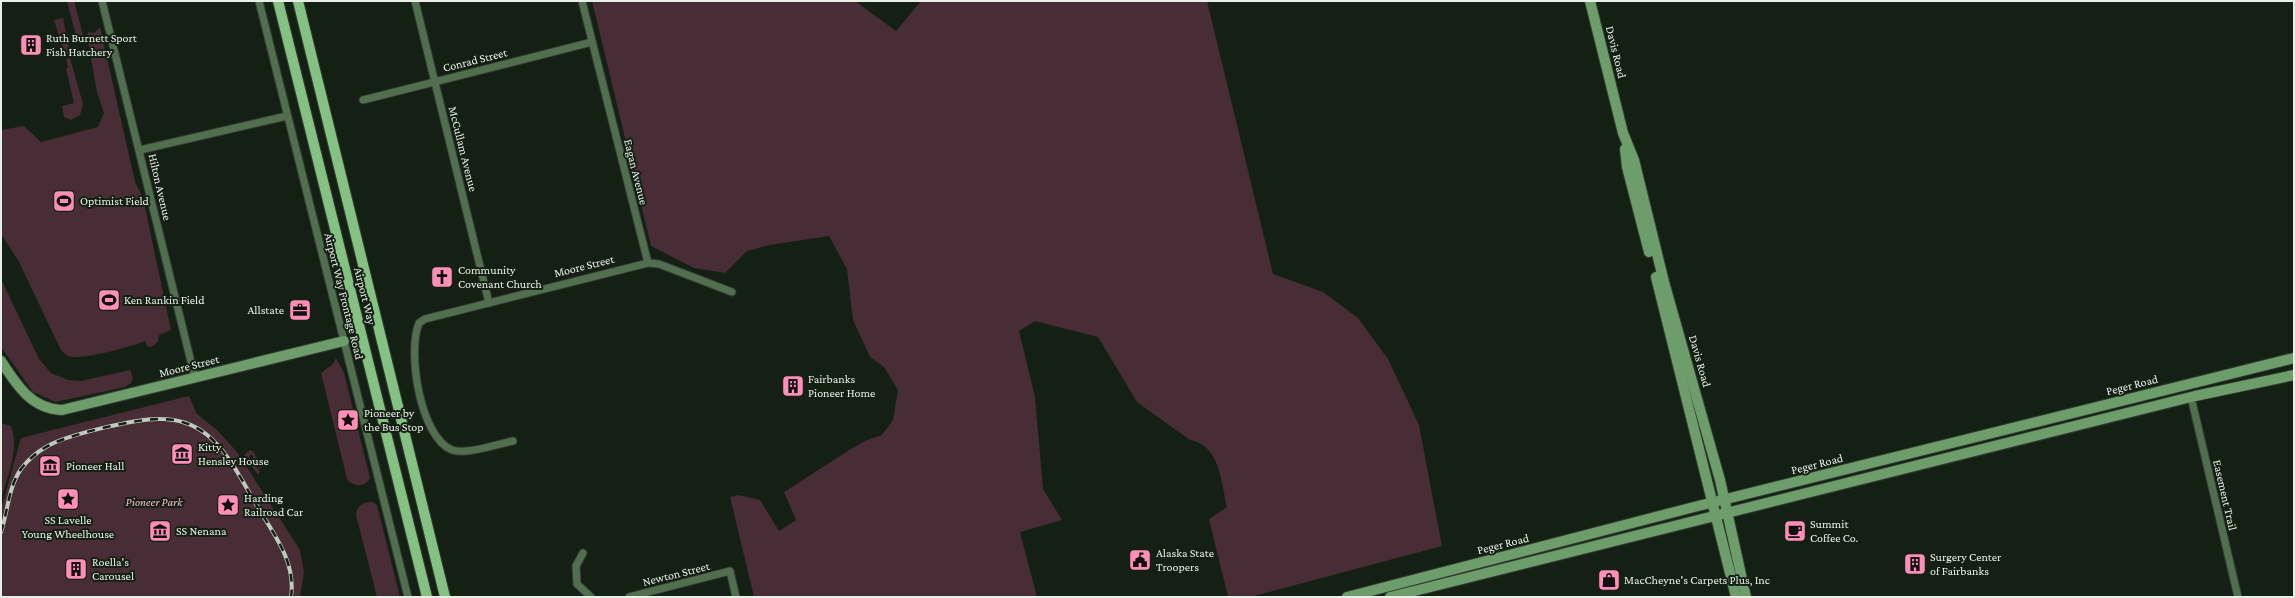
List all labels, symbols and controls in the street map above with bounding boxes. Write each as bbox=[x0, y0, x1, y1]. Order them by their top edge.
street label: Davis Road bbox=[1603, 24, 1629, 80]
place label: Ruth Burnett Sport Fish Hatchery bbox=[46, 31, 138, 59]
building icon: Ruth Burnett Sport Fish Hatchery bbox=[18, 32, 44, 58]
street label: Conrad Street bbox=[441, 45, 510, 75]
street label: McCullam Avenue bbox=[446, 105, 480, 193]
street label: Eagan Avenue bbox=[621, 138, 651, 206]
street label: Hilton Avenue bbox=[146, 152, 174, 222]
sports icon: Optimist Field bbox=[51, 188, 77, 214]
place label: Optimist Field bbox=[80, 194, 150, 208]
street label: Airport Way Frontage Road bbox=[321, 231, 367, 361]
street label: Moore Street bbox=[552, 252, 617, 280]
place label: Community Covenant Church bbox=[458, 263, 542, 291]
church icon: Community Covenant Church bbox=[429, 264, 455, 290]
street label: Airport Way bbox=[351, 266, 379, 326]
sports icon: Ken Rankin Field bbox=[96, 287, 122, 313]
place label: Ken Rankin Field bbox=[124, 293, 205, 307]
office icon: Allstate bbox=[287, 297, 313, 323]
place label: Allstate bbox=[248, 303, 284, 317]
street label: Davis Road bbox=[1686, 333, 1714, 389]
street label: Moore Street bbox=[157, 352, 222, 380]
place label: Fairbanks Pioneer Home bbox=[808, 372, 875, 400]
street label: Peger Road bbox=[2105, 372, 2160, 398]
building icon: Fairbanks Pioneer Home bbox=[780, 373, 806, 399]
place label: Pioneer by the Bus Stop bbox=[364, 406, 424, 434]
place icon: Pioneer by the Bus Stop bbox=[335, 407, 361, 433]
place label: Kitty Hensley House bbox=[198, 440, 269, 468]
museum icon: Kitty Hensley House bbox=[169, 441, 195, 467]
street label: Peger Road bbox=[1790, 451, 1845, 477]
museum icon: Pioneer Hall bbox=[37, 453, 63, 479]
street label: Easement Trail bbox=[2210, 458, 2240, 532]
place label: Pioneer Hall bbox=[66, 459, 124, 473]
place icon: SS Lavelle Young Wheelhouse bbox=[55, 486, 81, 512]
place label: Harding Railroad Car bbox=[244, 491, 304, 519]
place icon: Harding Railroad Car bbox=[215, 492, 241, 518]
park label: Pioneer Park bbox=[126, 495, 183, 509]
place label: SS Lavelle Young Wheelhouse bbox=[22, 513, 114, 541]
place label: Summit Coffee Co. bbox=[1810, 517, 1859, 545]
museum icon: SS Nenana bbox=[147, 518, 173, 544]
cafe icon: Summit Coffee Co. bbox=[1782, 518, 1808, 544]
place label: SS Nenana bbox=[176, 524, 227, 538]
street label: Peger Road bbox=[1476, 531, 1531, 557]
place label: Alaska State Troopers bbox=[1156, 546, 1214, 574]
public building icon: Alaska State Troopers bbox=[1127, 547, 1153, 573]
place label: Surgery Center of Fairbanks bbox=[1930, 550, 2002, 578]
building icon: Surgery Center of Fairbanks bbox=[1902, 551, 1928, 577]
place label: Roella's Carousel bbox=[92, 555, 134, 583]
building icon: Roella's Carousel bbox=[63, 556, 89, 582]
street label: Newton Street bbox=[641, 559, 712, 589]
shop icon: MacCheyne's Carpets Plus, Inc bbox=[1596, 567, 1622, 593]
place label: MacCheyne's Carpets Plus, Inc bbox=[1624, 573, 1770, 587]

